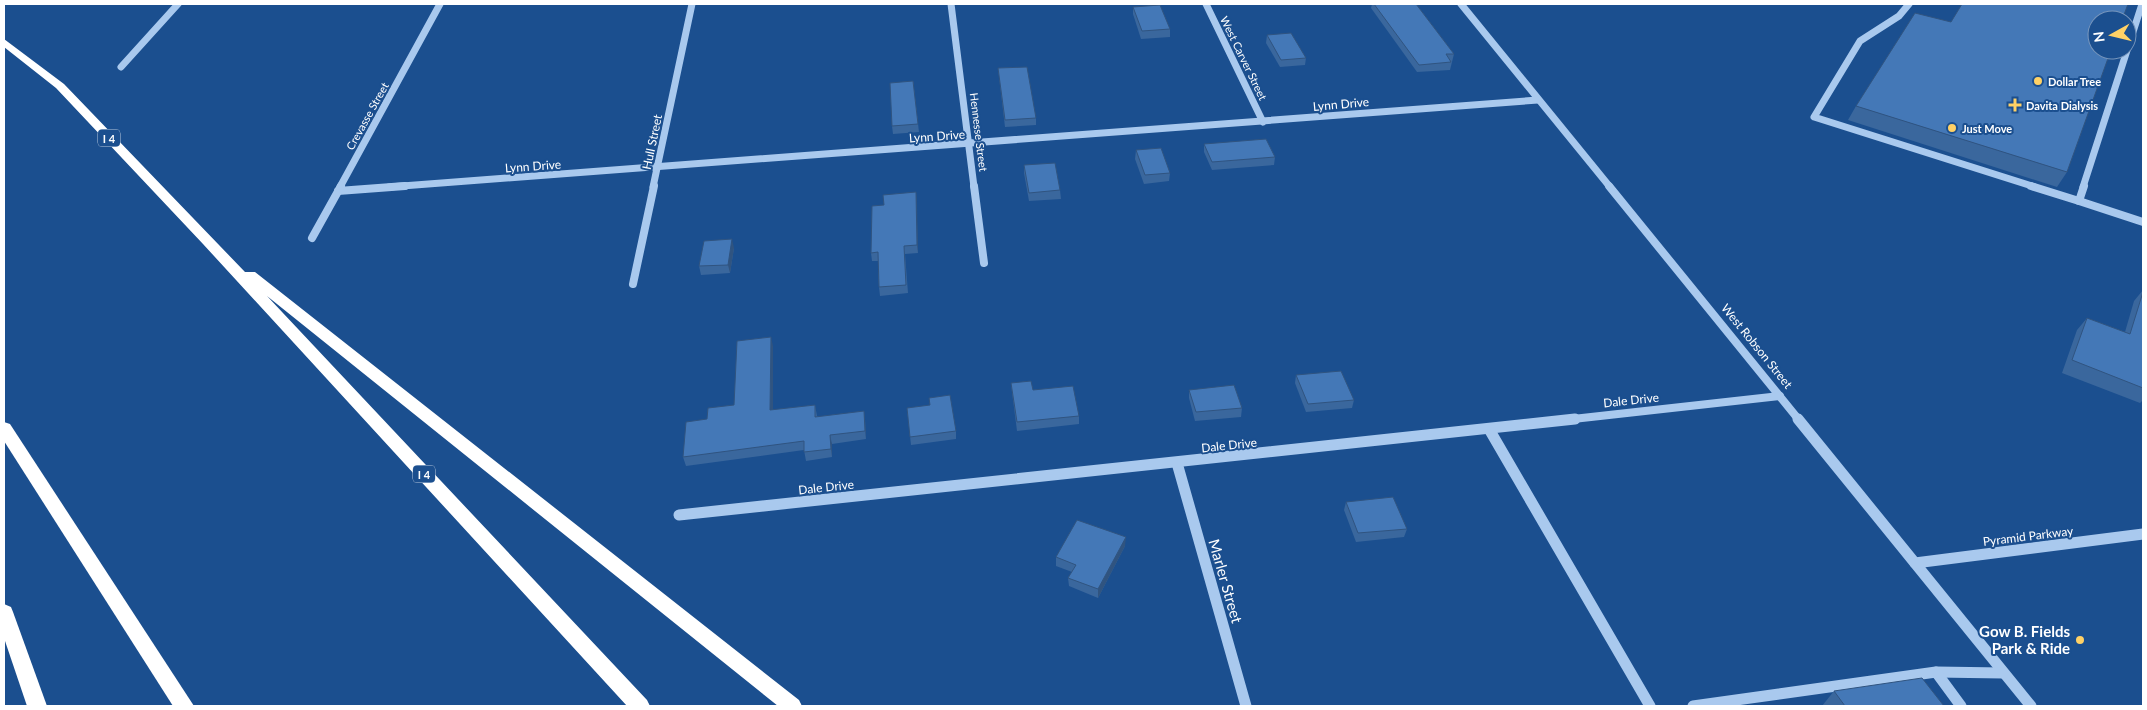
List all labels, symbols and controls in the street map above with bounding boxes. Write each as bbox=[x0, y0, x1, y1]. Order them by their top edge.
north arrow bbox=[2087, 10, 2137, 60]
street label: West Carver Street bbox=[1218, 14, 1270, 102]
text: N bbox=[2089, 30, 2108, 43]
marker: Dollar Tree bbox=[2032, 75, 2044, 87]
place label: Dollar Tree bbox=[2048, 75, 2101, 88]
street label: Crevasse Street bbox=[343, 80, 391, 152]
street label: Hennesse Street bbox=[968, 92, 990, 172]
street label: Lynn Drive bbox=[1312, 94, 1370, 114]
marker: Davita Dialysis bbox=[2008, 98, 2022, 112]
place label: Davita Dialysis bbox=[2026, 99, 2098, 112]
street label: Hull Street bbox=[639, 112, 665, 171]
marker: Just Move bbox=[1946, 122, 1958, 134]
place label: Just Move bbox=[1962, 122, 2012, 135]
street label: Lynn Drive bbox=[908, 127, 966, 145]
road number: I 4 bbox=[98, 130, 120, 146]
street label: Lynn Drive bbox=[504, 157, 562, 175]
street label: West Robson Street bbox=[1718, 301, 1796, 392]
street label: Dale Drive bbox=[1602, 390, 1660, 410]
street label: Dale Drive bbox=[1200, 435, 1258, 455]
road number: I 4 bbox=[413, 466, 435, 482]
street label: Dale Drive bbox=[797, 477, 855, 497]
street label: Pyramid Parkway bbox=[1982, 523, 2075, 549]
street label: Marler Street bbox=[1205, 537, 1247, 626]
place label: Gow B. Fields Park & Ride bbox=[1979, 622, 2070, 657]
marker: Gow B. Fields Park & Ride bbox=[2074, 634, 2086, 646]

